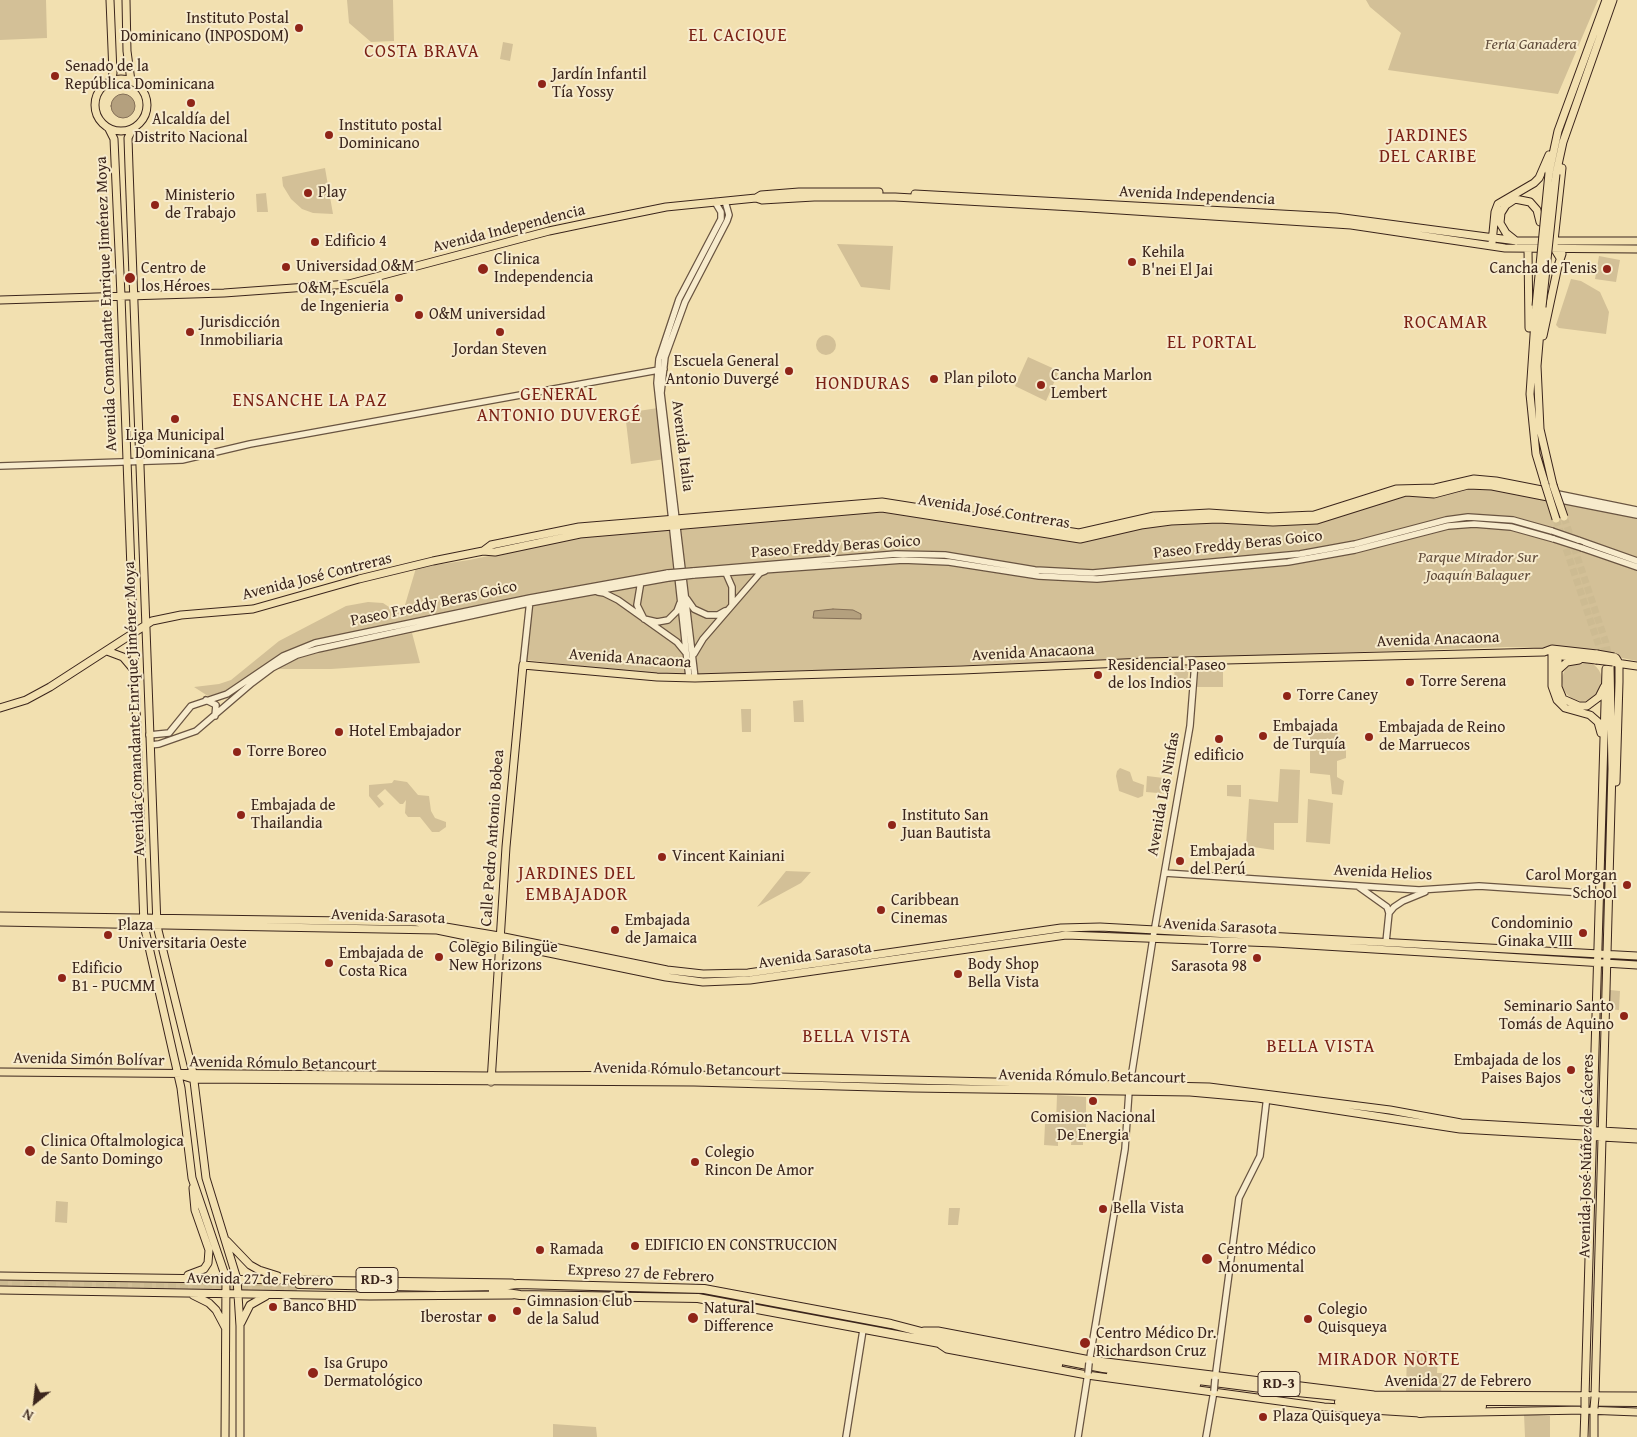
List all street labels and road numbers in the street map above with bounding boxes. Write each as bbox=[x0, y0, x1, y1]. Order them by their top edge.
street label: Avenida Comandante Enrique Jiménez Moya bbox=[92, 156, 122, 452]
street label: Avenida Independencia bbox=[1118, 182, 1276, 210]
street label: Avenida Independencia bbox=[431, 201, 587, 257]
street label: Avenida Italia bbox=[667, 399, 697, 493]
street label: Avenida José Contreras bbox=[917, 491, 1071, 533]
street label: Paseo Freddy Beras Goico bbox=[1153, 527, 1323, 563]
street label: Paseo Freddy Beras Goico bbox=[751, 532, 921, 562]
street label: Avenida José Contreras bbox=[240, 549, 394, 605]
street label: Avenida Comandante Enrique Jiménez Moya bbox=[120, 561, 150, 857]
street label: Paseo Freddy Beras Goico bbox=[349, 577, 519, 631]
street label: Avenida Anacaona bbox=[1376, 628, 1500, 652]
street label: Avenida Anacaona bbox=[971, 640, 1095, 666]
street label: Avenida Anacaona bbox=[568, 645, 692, 673]
street label: Avenida Las Ninfas bbox=[1144, 731, 1184, 857]
street label: Calle Pedro Antonio Bobea bbox=[477, 749, 509, 927]
street label: Avenida Helios bbox=[1333, 861, 1433, 885]
street label: Avenida Sarasota bbox=[331, 905, 445, 929]
street label: Avenida Sarasota bbox=[1162, 914, 1278, 940]
street label: Avenida Sarasota bbox=[757, 939, 873, 973]
street label: Avenida Simón Bolívar bbox=[13, 1049, 165, 1071]
street label: Avenida Rómulo Betancourt bbox=[189, 1053, 377, 1075]
street label: Avenida José Núñez de Cáceres bbox=[1576, 1054, 1598, 1258]
street label: Avenida Rómulo Betancourt bbox=[593, 1059, 781, 1081]
street label: Avenida Rómulo Betancourt bbox=[998, 1066, 1186, 1088]
street label: Expreso 27 de Febrero bbox=[567, 1261, 715, 1287]
road number: RD-3 bbox=[356, 1268, 398, 1292]
street label: Avenida 27 de Febrero bbox=[186, 1269, 334, 1291]
road number: RD-3 bbox=[1258, 1372, 1300, 1396]
street label: Avenida 27 de Febrero bbox=[1385, 1372, 1531, 1392]

